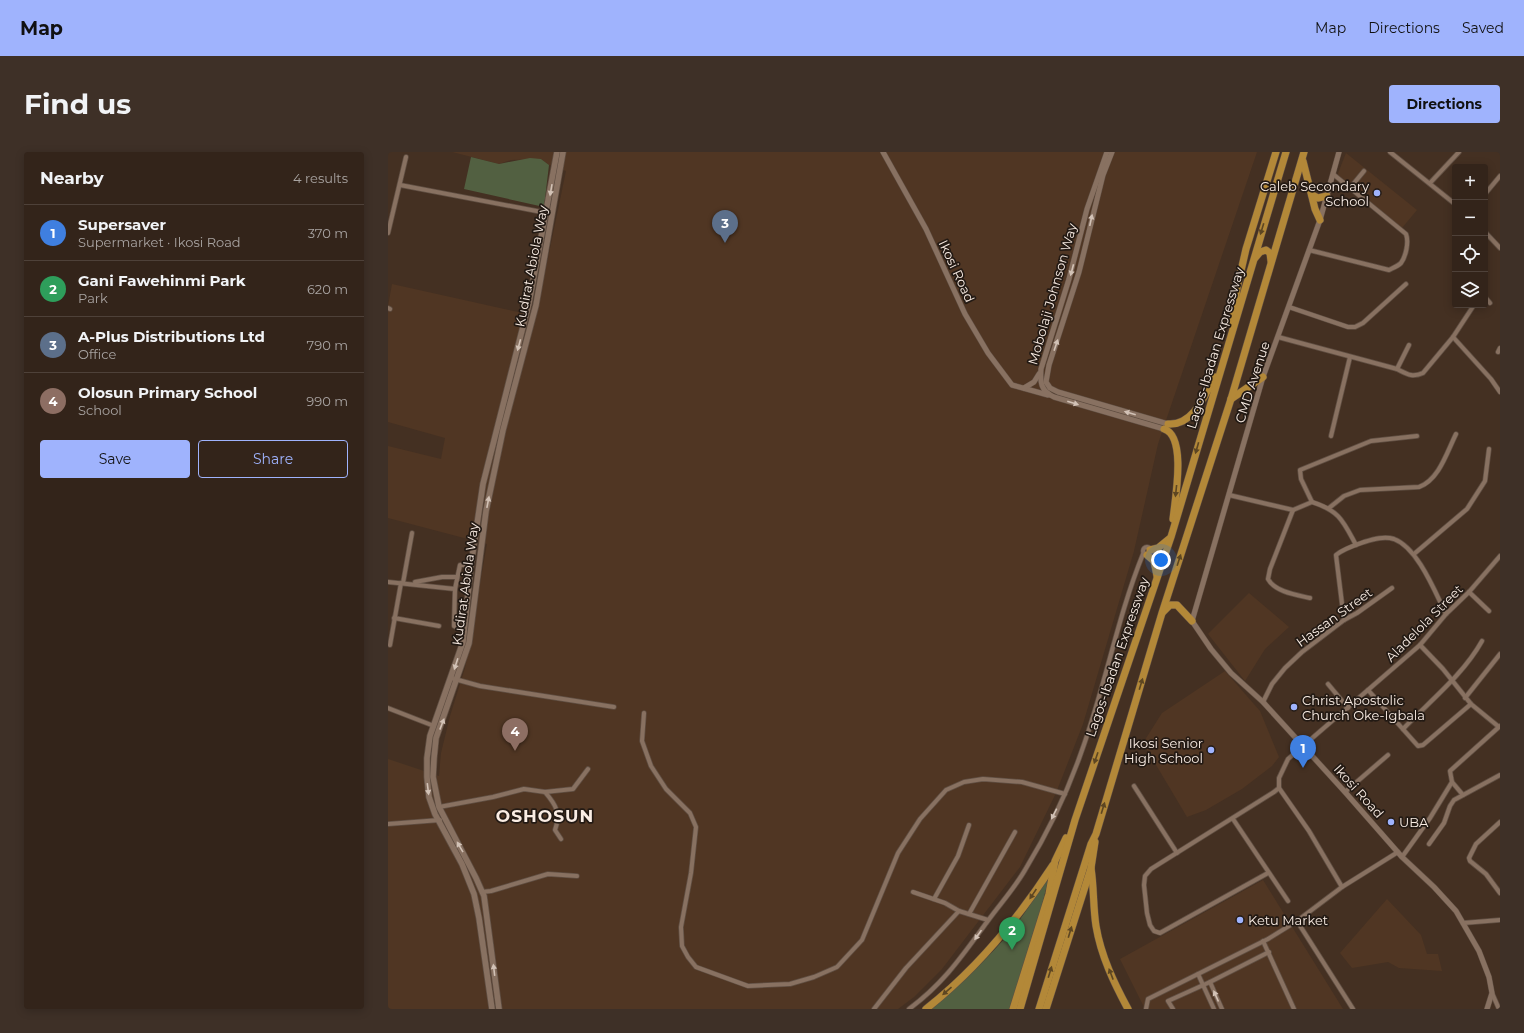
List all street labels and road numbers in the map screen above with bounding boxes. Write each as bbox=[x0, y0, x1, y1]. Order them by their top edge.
street label: Kudirat Abiola Way bbox=[511, 203, 551, 328]
street label: Mobolaji Johnson Way bbox=[1024, 221, 1080, 367]
street label: Ikosi Road bbox=[936, 237, 978, 305]
street label: Lagos-Ibadan Expressway bbox=[1183, 264, 1248, 431]
street label: CMD Avenue bbox=[1231, 339, 1273, 425]
street label: Kudirat Abiola Way bbox=[448, 521, 482, 646]
street label: Lagos-Ibadan Expressway bbox=[1082, 574, 1152, 739]
street label: Aladelola Street bbox=[1382, 581, 1466, 665]
street label: Hassan Street bbox=[1293, 584, 1375, 650]
street label: Ikosi Road bbox=[1331, 761, 1387, 821]

